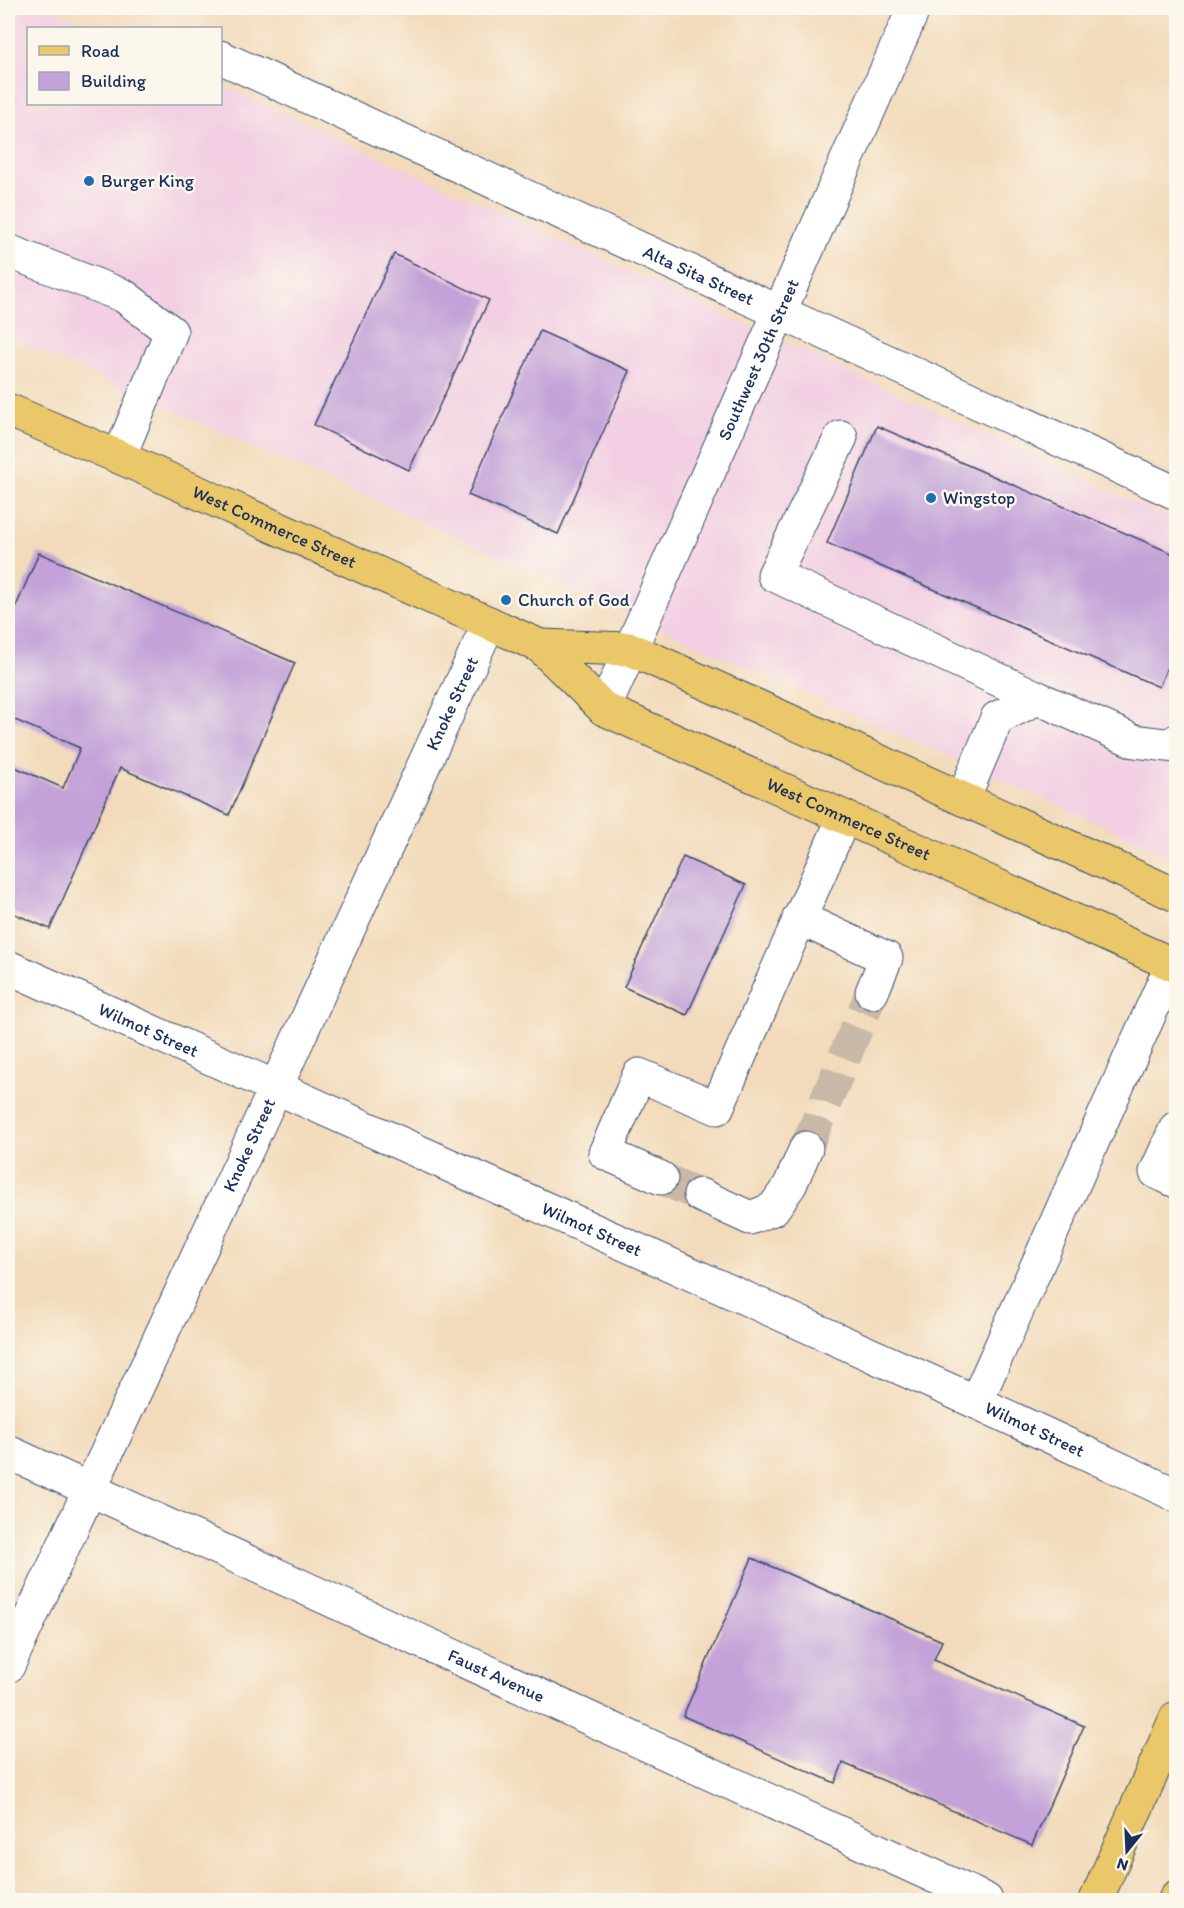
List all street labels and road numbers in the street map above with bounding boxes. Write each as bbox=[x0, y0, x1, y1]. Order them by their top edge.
street label: Alta Sita Street bbox=[640, 240, 758, 310]
street label: Southwest 30th Street bbox=[713, 275, 804, 444]
street label: West Commerce Street bbox=[189, 480, 360, 573]
street label: Knoke Street bbox=[421, 653, 483, 754]
street label: West Commerce Street bbox=[763, 772, 934, 865]
street label: Wilmot Street bbox=[95, 998, 202, 1062]
street label: Knoke Street bbox=[218, 1095, 280, 1195]
street label: Wilmot Street bbox=[538, 1197, 645, 1261]
street label: Wilmot Street bbox=[981, 1397, 1088, 1462]
street label: Faust Avenue bbox=[444, 1644, 548, 1707]

